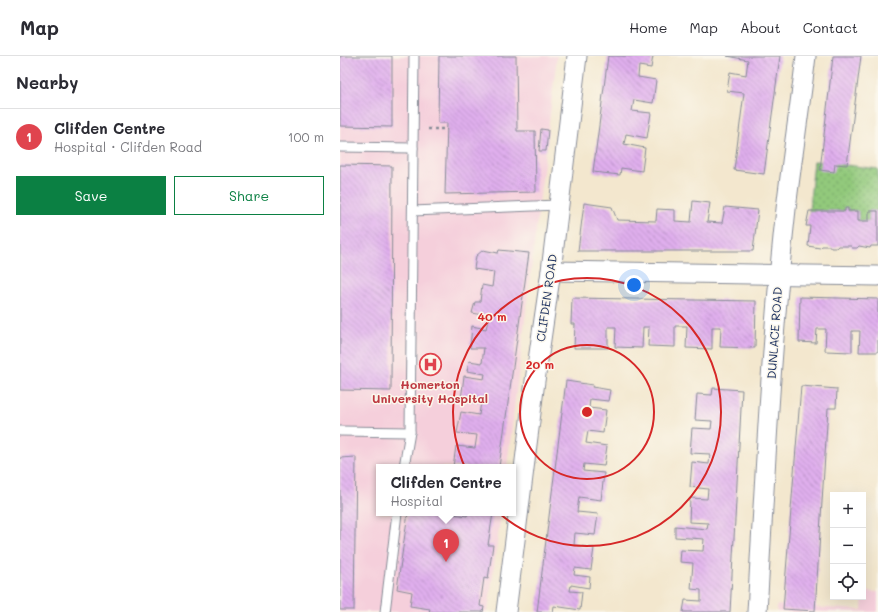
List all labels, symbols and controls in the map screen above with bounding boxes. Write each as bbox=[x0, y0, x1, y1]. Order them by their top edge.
text: Map bbox=[20, 15, 59, 40]
text: Home bbox=[629, 18, 667, 37]
text: Map bbox=[689, 18, 718, 37]
text: About bbox=[740, 18, 781, 37]
text: Contact bbox=[803, 18, 858, 37]
text: Nearby bbox=[16, 71, 78, 93]
text: Clifden Centre bbox=[54, 118, 165, 138]
text: 1 bbox=[26, 128, 32, 145]
text: 100 m bbox=[288, 128, 324, 145]
text: Hospital · Clifden Road bbox=[54, 138, 202, 155]
button: Save bbox=[16, 176, 166, 215]
button: Share bbox=[174, 176, 324, 215]
street label: CLIFDEN ROAD bbox=[532, 253, 560, 343]
your location bbox=[624, 275, 644, 295]
street label: DUNLACE ROAD bbox=[763, 286, 785, 379]
text: 40 m bbox=[477, 308, 507, 324]
hospital icon: Homerton University Hospital bbox=[417, 351, 443, 377]
text: 20 m bbox=[526, 356, 554, 372]
place label: Homerton University Hospital bbox=[372, 376, 488, 406]
centre of rings bbox=[580, 405, 594, 419]
popup bbox=[376, 464, 516, 516]
text: Clifden Centre bbox=[390, 472, 502, 492]
text: Hospital bbox=[390, 492, 443, 509]
map controls bbox=[830, 492, 866, 600]
button: + bbox=[830, 492, 866, 528]
button: − bbox=[830, 528, 866, 564]
pin: 1 bbox=[433, 529, 459, 562]
button: locate bbox=[830, 564, 866, 600]

